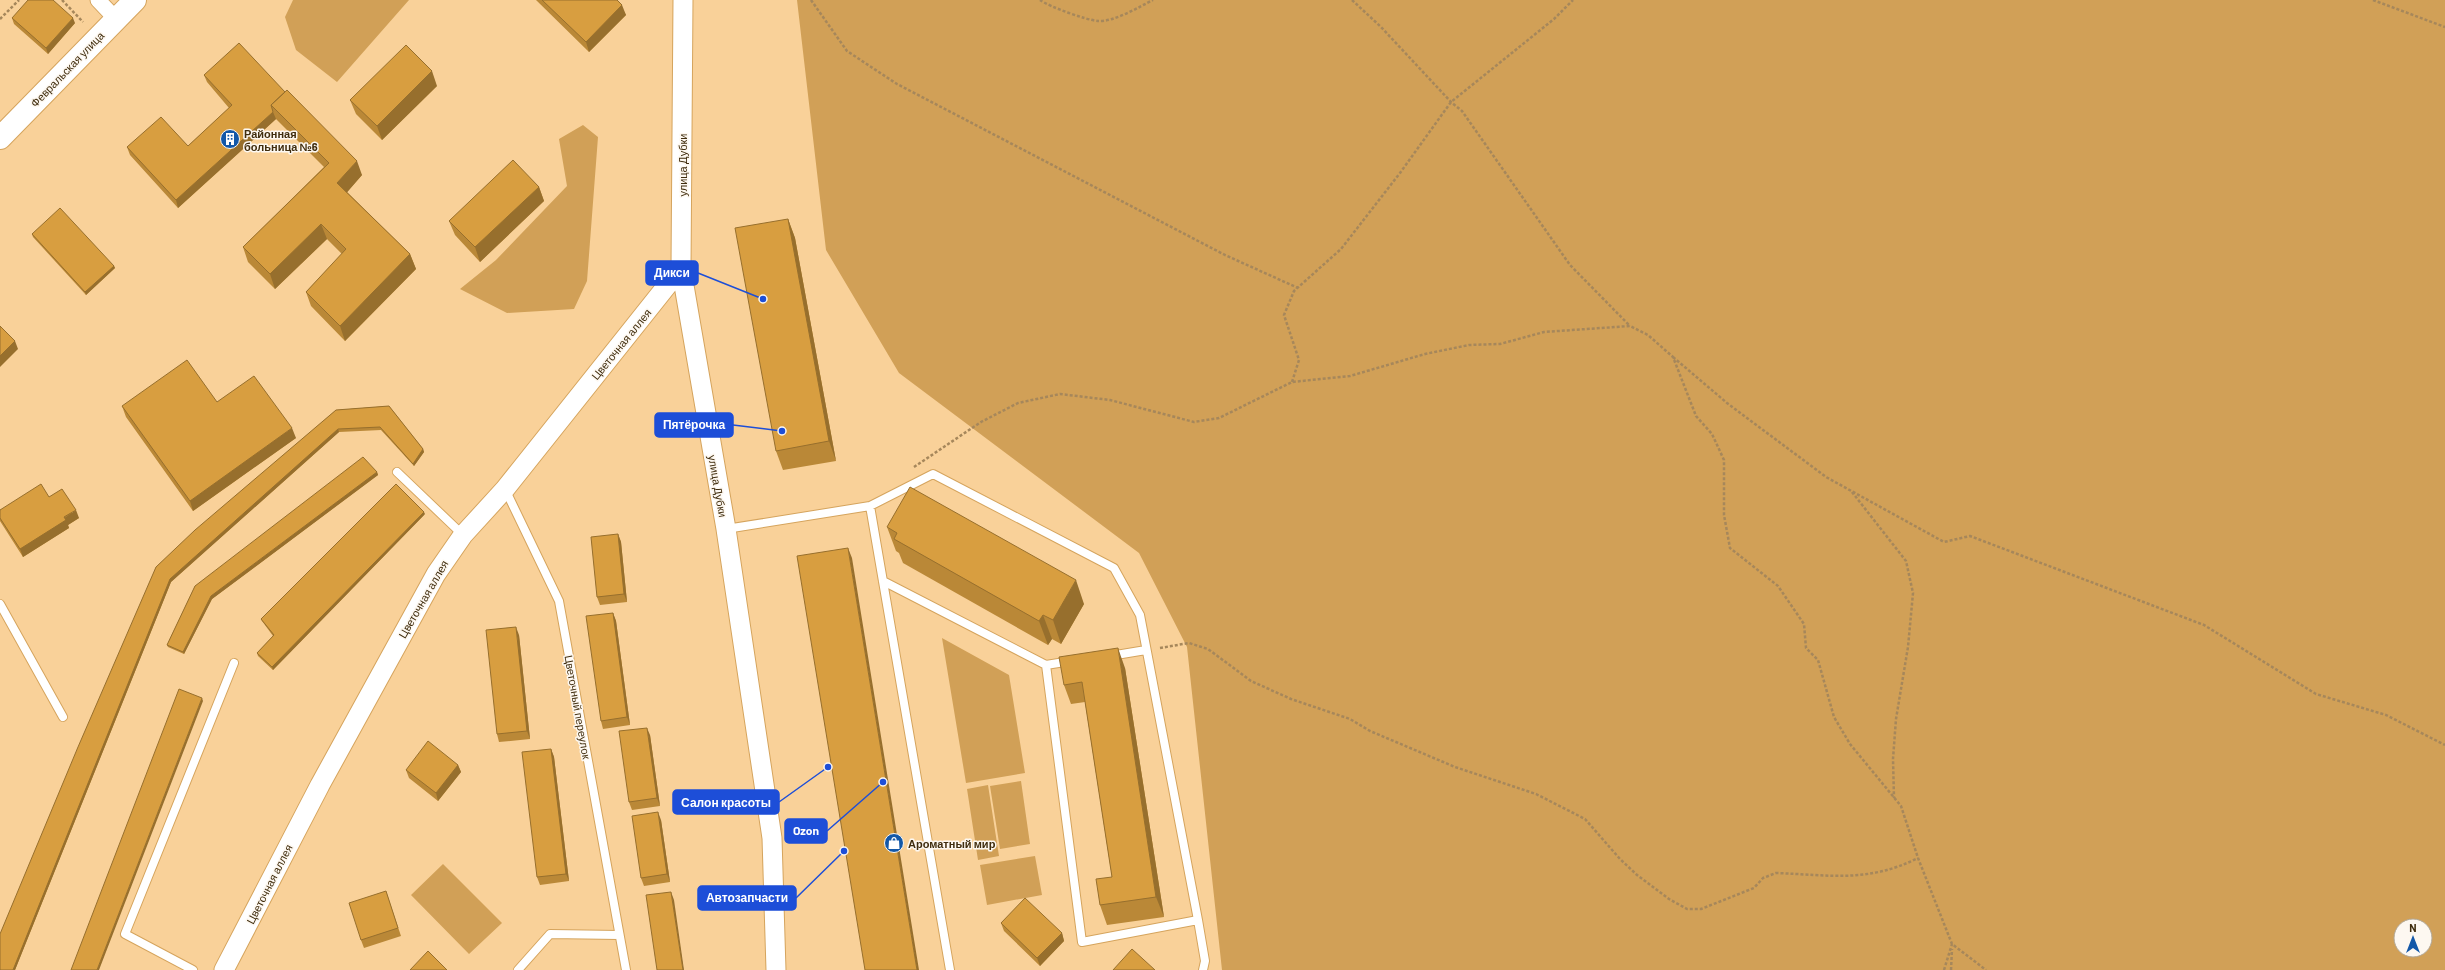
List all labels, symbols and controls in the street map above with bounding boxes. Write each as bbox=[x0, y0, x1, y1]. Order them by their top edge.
street label: Февральская улица bbox=[28, 28, 107, 109]
place label: Районная больница №6 bbox=[244, 127, 318, 153]
building icon: Районная больница №6 bbox=[219, 128, 241, 150]
street label: улица Дубки bbox=[676, 133, 689, 197]
callout: Дикси bbox=[646, 261, 698, 285]
text: Дикси bbox=[654, 265, 690, 280]
street label: Цветочная аллея bbox=[588, 306, 654, 382]
callout: Пятёрочка bbox=[655, 413, 733, 437]
text: Пятёрочка bbox=[663, 417, 725, 432]
street label: улица Дубки bbox=[706, 454, 730, 518]
street label: Цветочная аллея bbox=[395, 558, 451, 640]
street label: Цветочный переулок bbox=[562, 654, 594, 760]
callout: Салон красоты bbox=[673, 790, 779, 814]
text: Салон красоты bbox=[681, 795, 771, 810]
callout: Ozon bbox=[785, 819, 827, 843]
text: Ozon bbox=[793, 823, 819, 837]
shop icon: Ароматный мир bbox=[883, 832, 905, 854]
place label: Ароматный мир bbox=[908, 837, 996, 850]
street label: Цветочная аллея bbox=[243, 842, 295, 926]
callout: Автозапчасти bbox=[698, 886, 796, 910]
text: Автозапчасти bbox=[706, 890, 788, 904]
north arrow bbox=[2393, 918, 2433, 958]
text: N bbox=[2409, 921, 2417, 934]

